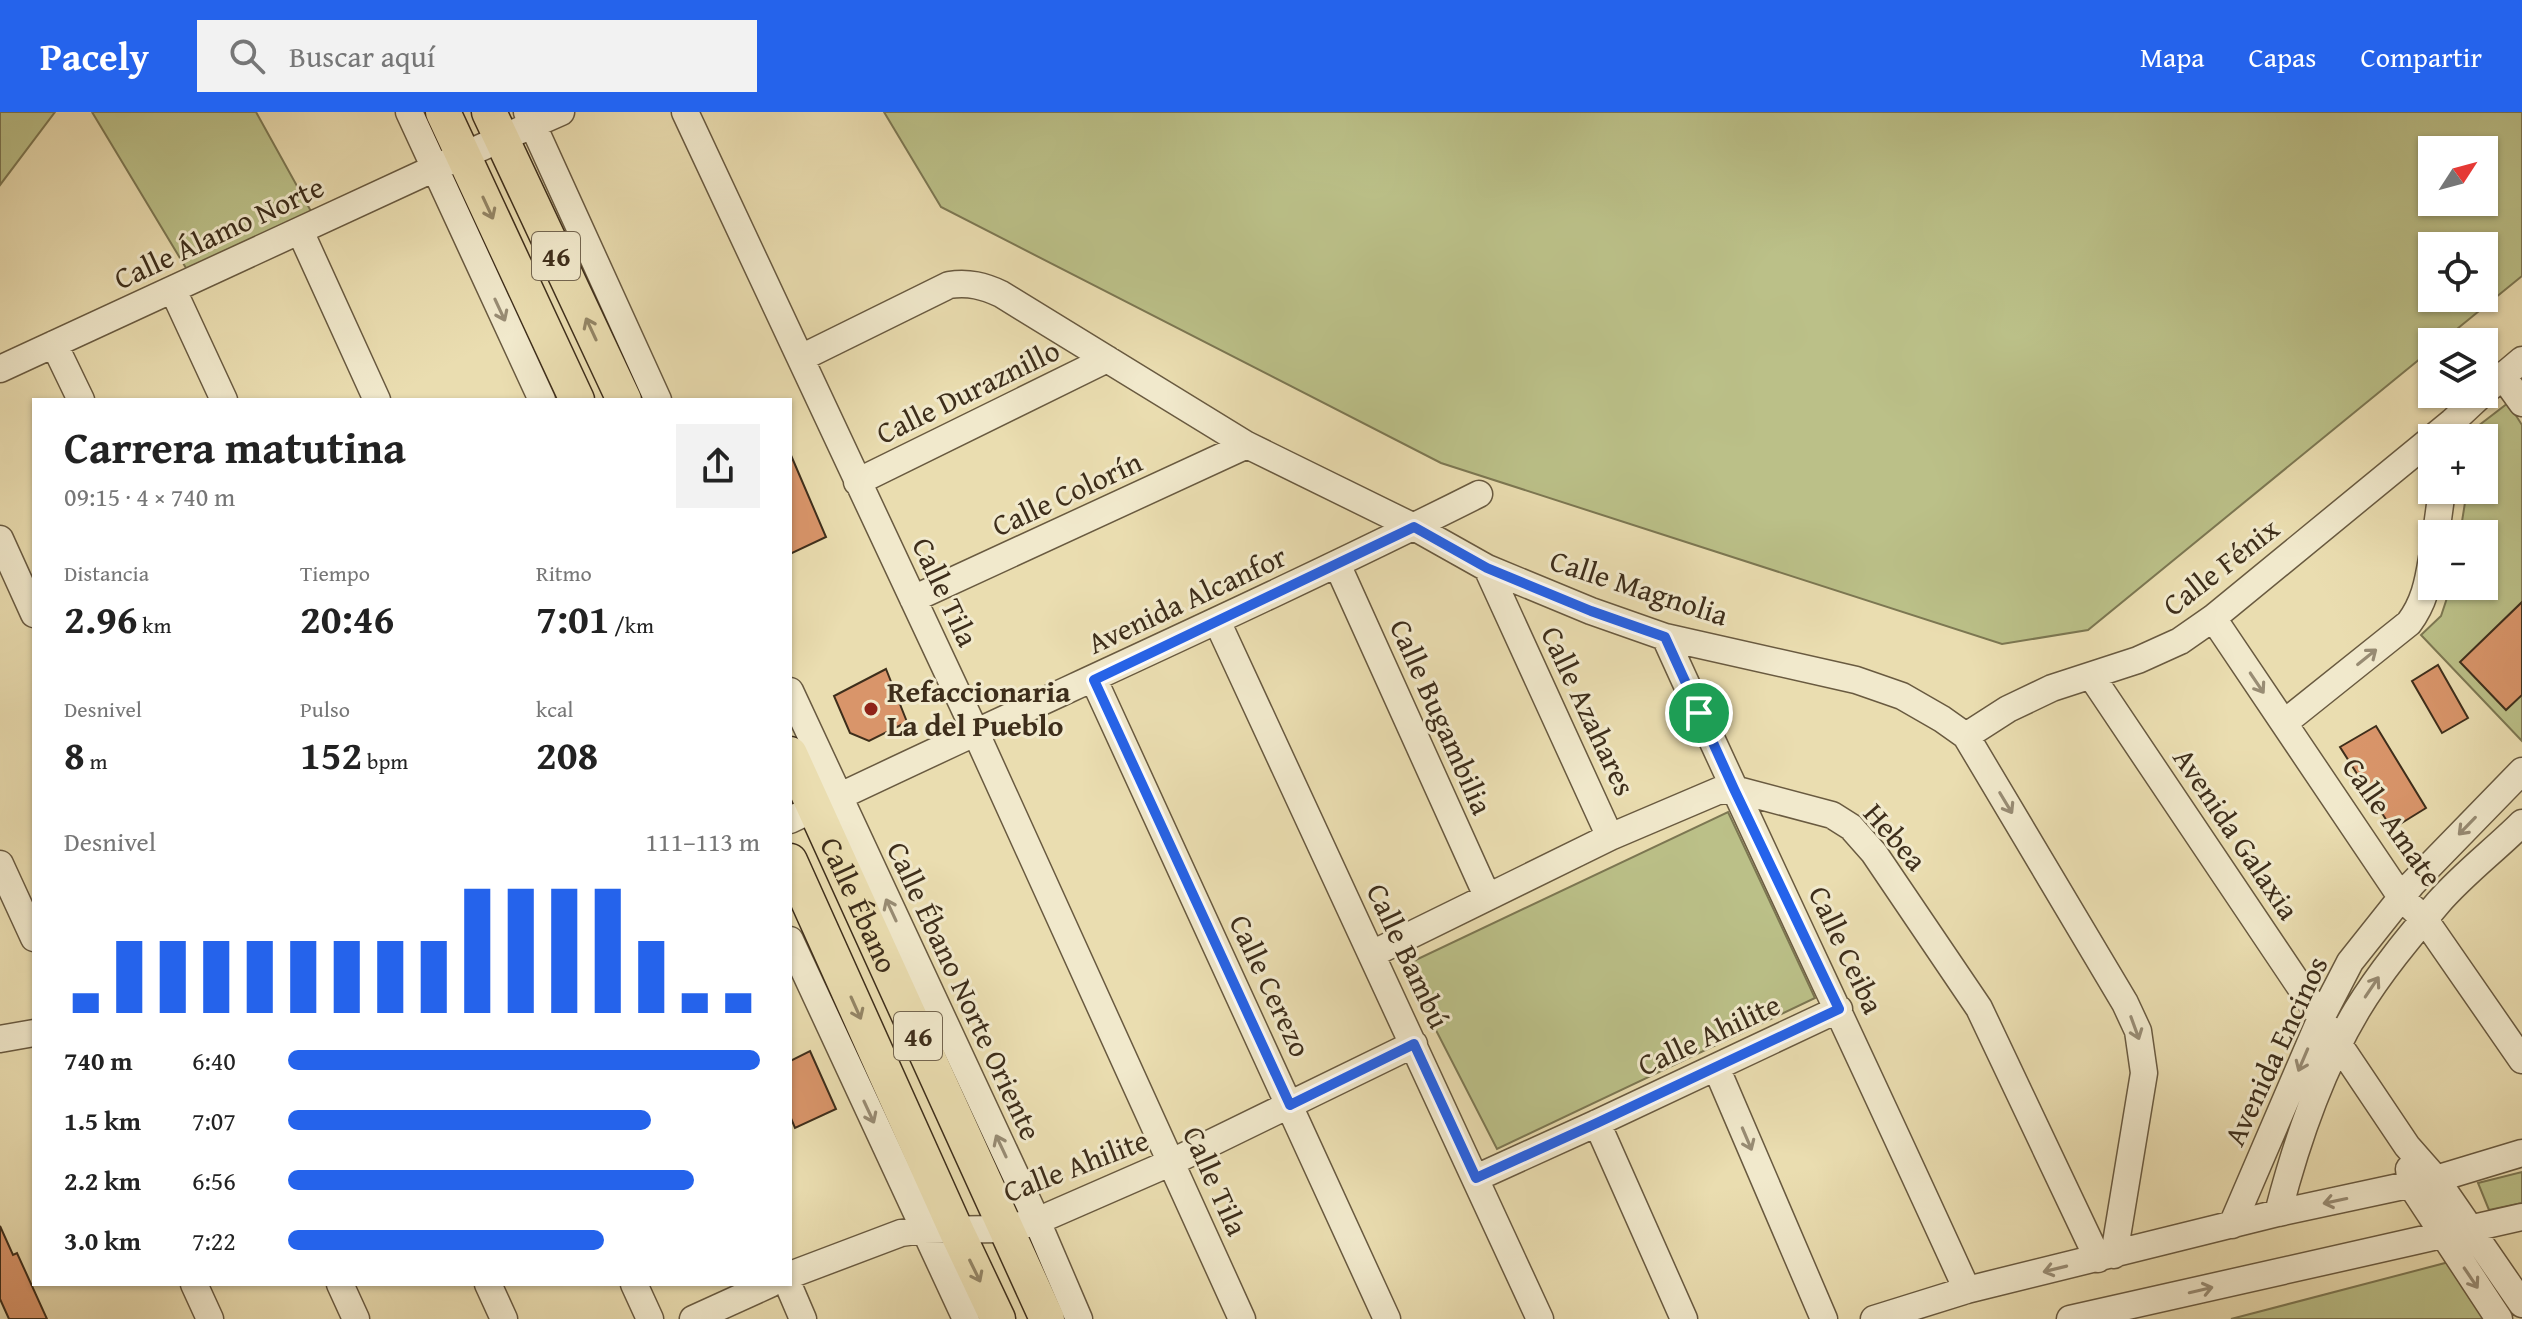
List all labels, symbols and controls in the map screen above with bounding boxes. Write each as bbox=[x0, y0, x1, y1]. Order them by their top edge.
search box bbox=[197, 20, 757, 92]
text: Pacely bbox=[40, 28, 149, 84]
icon: search bbox=[225, 34, 269, 78]
text: Buscar aquí bbox=[289, 34, 435, 78]
text: Mapa bbox=[2140, 36, 2205, 77]
text: Capas bbox=[2249, 36, 2316, 77]
text: Compartir bbox=[2360, 36, 2482, 77]
north arrow bbox=[2418, 136, 2498, 216]
map controls bbox=[2418, 136, 2498, 600]
street label: Calle Álamo Norte bbox=[106, 164, 331, 300]
one-way arrow bbox=[482, 195, 497, 219]
road number: 46 bbox=[532, 232, 580, 280]
button: locate bbox=[2418, 232, 2498, 312]
one-way arrow bbox=[494, 297, 509, 322]
one-way arrow bbox=[583, 318, 598, 342]
street label: Calle Duraznillo bbox=[868, 328, 1067, 455]
button: layers bbox=[2418, 328, 2498, 408]
text: Carrera matutina bbox=[64, 415, 406, 479]
button: share bbox=[676, 424, 760, 508]
button: + bbox=[2418, 424, 2498, 504]
street label: Calle Colorín bbox=[984, 439, 1149, 547]
text: 09:15 · 4 × 740 m bbox=[64, 477, 235, 516]
street label: Calle Fénix bbox=[2153, 506, 2289, 626]
button: − bbox=[2418, 520, 2498, 600]
street label: Calle Tila bbox=[901, 530, 990, 653]
street label: Avenida Alcanfor bbox=[1080, 534, 1293, 665]
street label: Calle Magnolia bbox=[1545, 538, 1734, 637]
text: Distancia bbox=[64, 557, 149, 589]
text: Tiempo bbox=[300, 557, 370, 589]
text: Ritmo bbox=[536, 557, 592, 589]
text: 2.96 bbox=[64, 589, 137, 648]
text: 20:46 bbox=[300, 589, 394, 648]
text: 7:01 bbox=[536, 589, 609, 648]
text: km bbox=[137, 609, 171, 641]
text: /km bbox=[609, 609, 654, 641]
street label: Calle Bugambilia bbox=[1379, 612, 1505, 821]
street label: Calle Azahares bbox=[1530, 619, 1647, 803]
one-way arrow bbox=[2356, 648, 2377, 665]
place label: Refaccionaria La del Pueblo bbox=[887, 669, 1071, 747]
one-way arrow bbox=[2249, 671, 2265, 693]
pin bbox=[1665, 679, 1733, 747]
icon: arrive bbox=[1677, 691, 1721, 735]
text: Desnivel bbox=[64, 693, 142, 725]
text: Pulso bbox=[300, 693, 350, 725]
text: kcal bbox=[536, 693, 574, 725]
marker: Refaccionaria La del Pueblo bbox=[862, 700, 880, 718]
text: 8 bbox=[64, 725, 85, 784]
text: 152 bbox=[300, 725, 362, 784]
text: 208 bbox=[536, 725, 598, 784]
street label: Avenida Galaxia bbox=[2163, 738, 2311, 928]
text: m bbox=[85, 745, 108, 777]
text: bpm bbox=[362, 745, 408, 777]
street label: Calle Amate bbox=[2332, 748, 2454, 895]
one-way arrow bbox=[1998, 791, 2014, 814]
street label: Hebea bbox=[1854, 793, 1938, 880]
one-way arrow bbox=[2459, 816, 2477, 836]
text: Desnivel bbox=[64, 822, 156, 861]
text: 111–113 m bbox=[646, 822, 760, 861]
street label: Calle Ébano bbox=[810, 830, 910, 980]
street label: Calle Ébano Norte Oriente bbox=[876, 834, 1053, 1147]
street label: Calle Bambú bbox=[1356, 876, 1462, 1036]
street label: Calle Ceiba bbox=[1798, 878, 1896, 1021]
one-way arrow bbox=[883, 899, 898, 923]
street label: Calle Cerezo bbox=[1219, 907, 1323, 1064]
street label: Avenida Encinos bbox=[2212, 948, 2338, 1153]
one-way arrow bbox=[2364, 977, 2380, 999]
street label: Calle Ahilite bbox=[1630, 982, 1787, 1086]
one-way arrow bbox=[850, 996, 865, 1020]
road number: 46 bbox=[894, 1012, 942, 1060]
one-way arrow bbox=[2129, 1015, 2144, 1040]
text: 740 m bbox=[64, 1041, 132, 1080]
text: 6:40 bbox=[192, 1041, 236, 1080]
one-way arrow bbox=[2294, 1047, 2309, 1072]
one-way arrow bbox=[862, 1100, 877, 1124]
text: 1.5 km bbox=[64, 1101, 141, 1140]
text: 7:07 bbox=[192, 1101, 236, 1140]
street label: Calle Ahilite bbox=[996, 1117, 1155, 1213]
street label: Calle Tila bbox=[1172, 1119, 1260, 1242]
one-way arrow bbox=[1740, 1126, 1755, 1151]
one-way arrow bbox=[993, 1134, 1008, 1158]
text: 2.2 km bbox=[64, 1161, 141, 1200]
text: 6:56 bbox=[192, 1161, 236, 1200]
one-way arrow bbox=[2322, 1194, 2348, 1209]
text: 3.0 km bbox=[64, 1221, 141, 1260]
text: 7:22 bbox=[192, 1221, 236, 1260]
one-way arrow bbox=[968, 1258, 983, 1282]
one-way arrow bbox=[2042, 1262, 2068, 1277]
one-way arrow bbox=[2463, 1266, 2479, 1288]
one-way arrow bbox=[2187, 1282, 2213, 1297]

